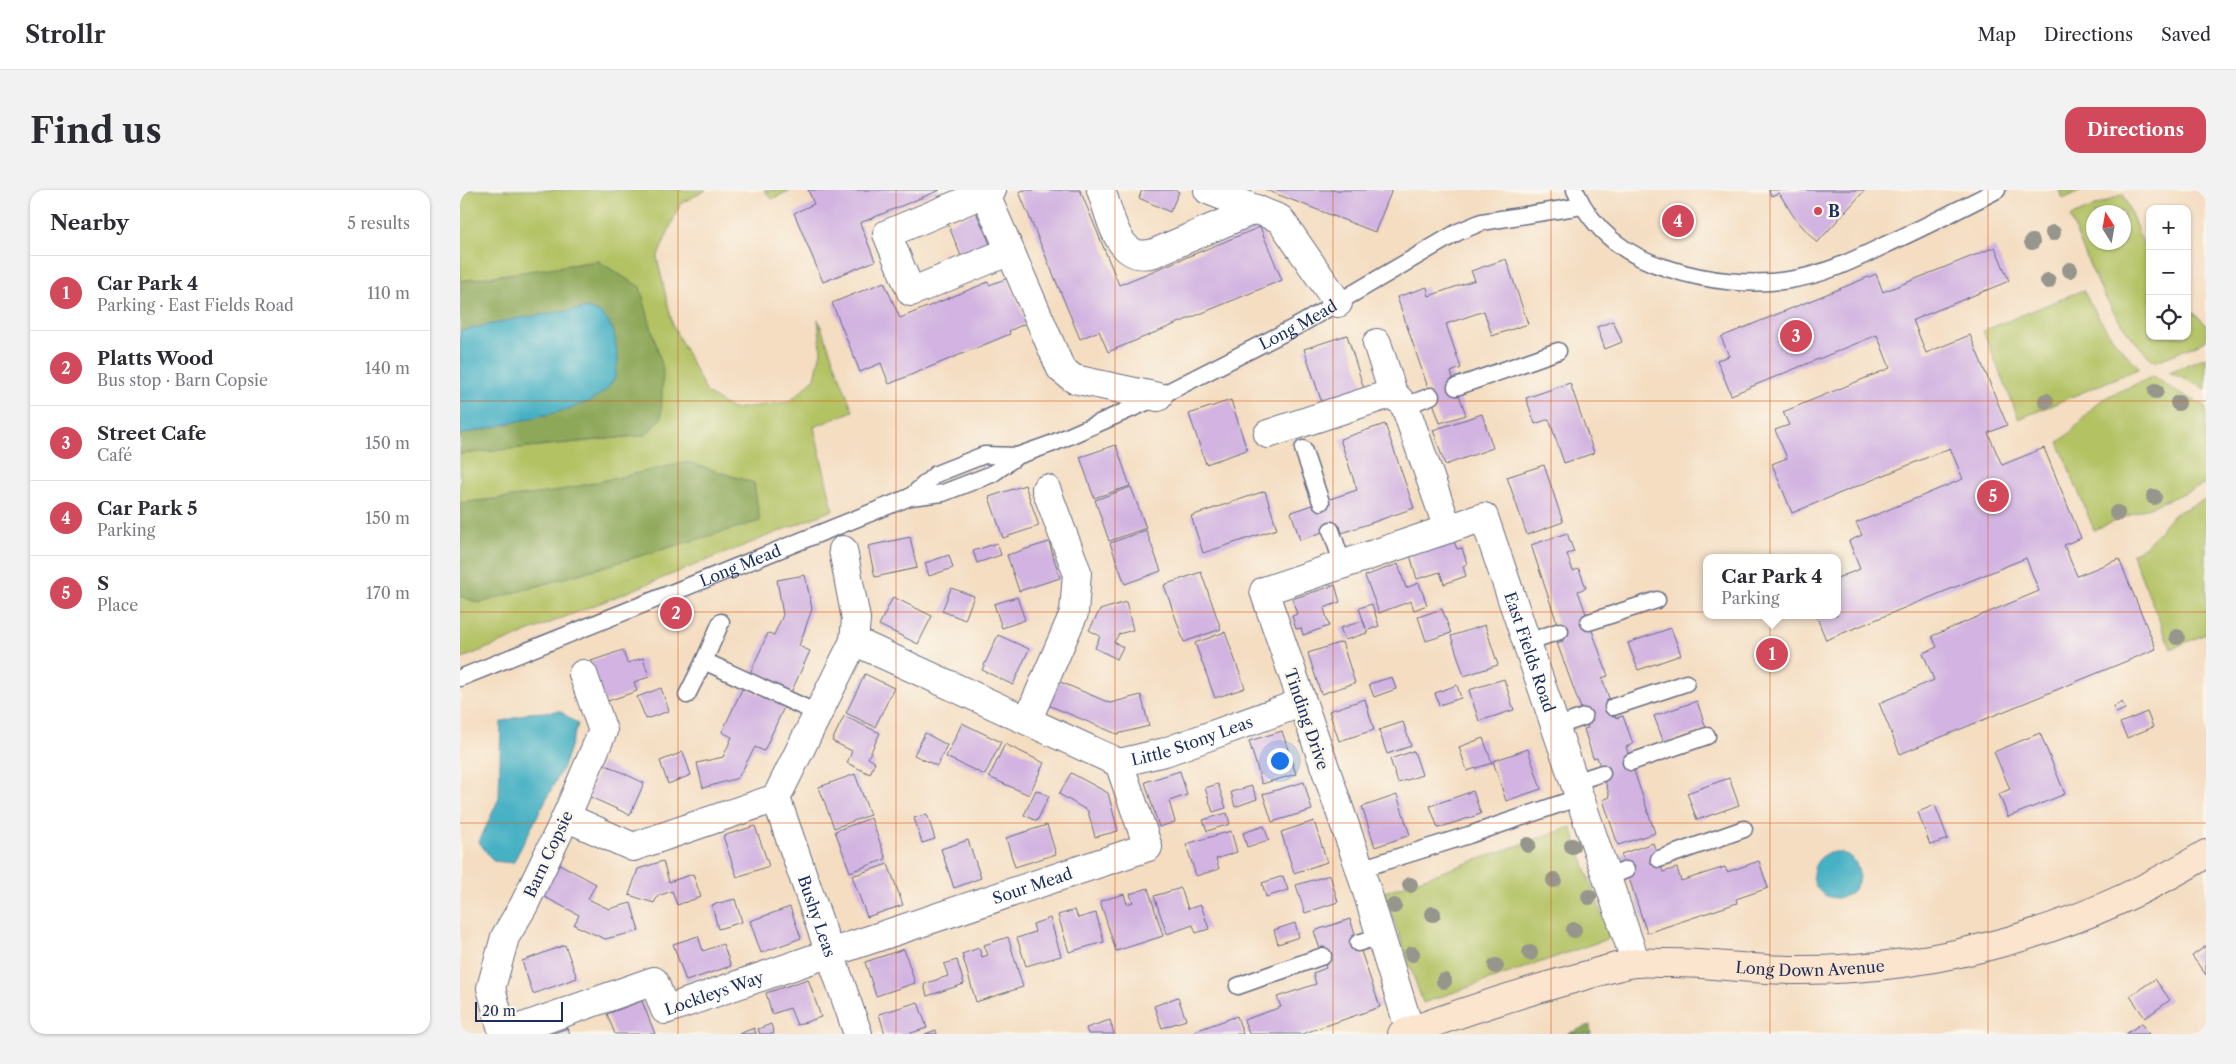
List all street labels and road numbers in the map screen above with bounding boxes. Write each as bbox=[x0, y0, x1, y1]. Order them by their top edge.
street label: Long Mead bbox=[1255, 295, 1341, 354]
street label: Long Mead bbox=[697, 540, 784, 591]
street label: East Fields Road bbox=[1500, 589, 1560, 715]
street label: Tinding Drive bbox=[1280, 666, 1334, 772]
street label: Little Stony Leas bbox=[1129, 711, 1255, 770]
street label: Barn Copsie bbox=[519, 807, 577, 901]
street label: Sour Mead bbox=[990, 863, 1075, 908]
street label: Bushy Leas bbox=[794, 873, 840, 960]
street label: Long Down Avenue bbox=[1735, 955, 1886, 980]
street label: Lockleys Way bbox=[662, 966, 767, 1019]

